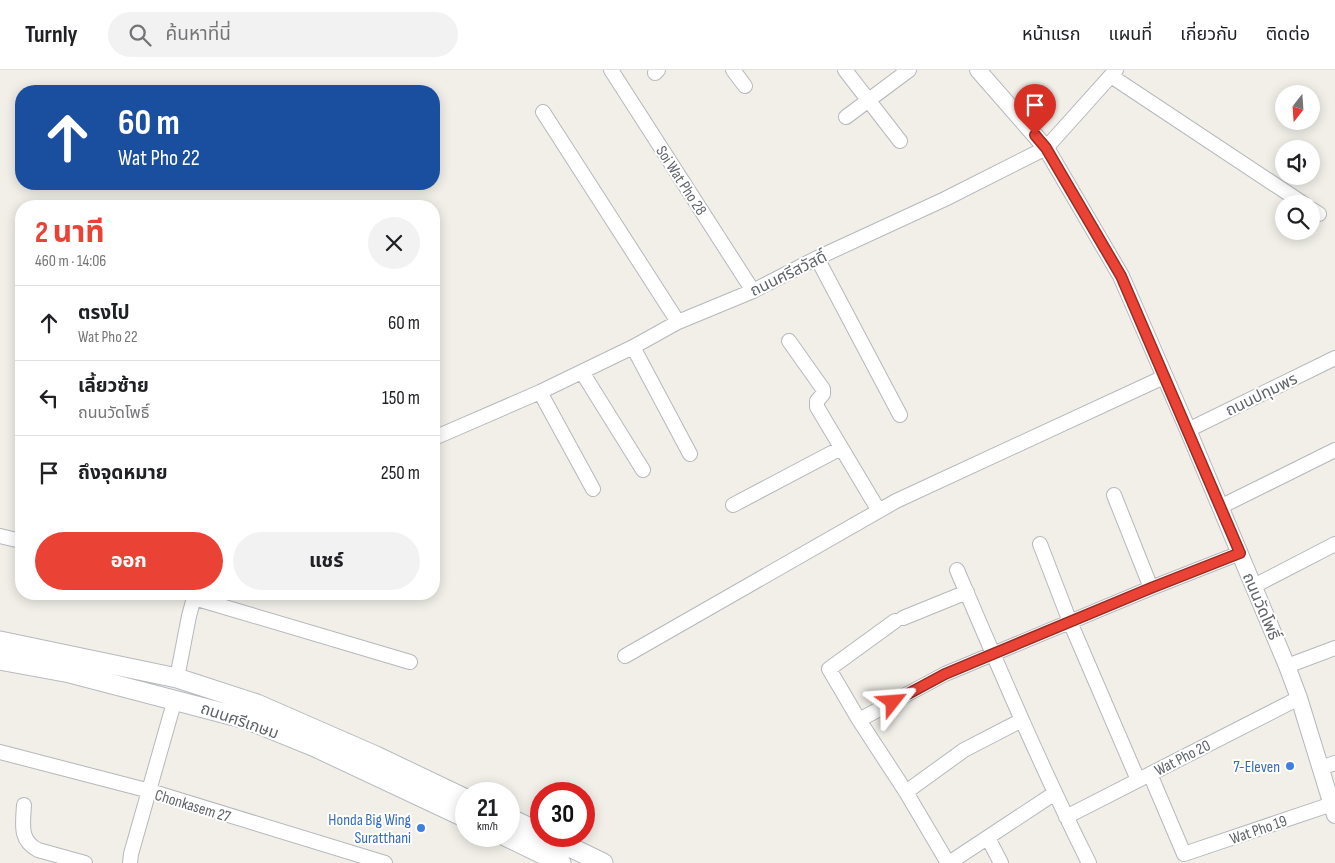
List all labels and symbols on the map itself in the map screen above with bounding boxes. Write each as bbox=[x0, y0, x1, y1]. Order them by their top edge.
pin bbox=[1014, 84, 1056, 135]
north arrow bbox=[1275, 85, 1320, 130]
street label: Soi Wat Pho 28 bbox=[651, 143, 710, 219]
street label: ถนนศรีสวัสดิ์ bbox=[747, 247, 830, 301]
street label: ถนนปทุมพร bbox=[1223, 370, 1301, 421]
street label: ถนนวัดโพธิ์ bbox=[1238, 570, 1284, 643]
position arrow bbox=[866, 675, 918, 727]
street label: ถนนศรีเกษม bbox=[198, 699, 281, 744]
street label: Wat Pho 20 bbox=[1152, 736, 1214, 780]
place label: 7-Eleven bbox=[1233, 758, 1280, 777]
marker: 7-Eleven bbox=[1284, 760, 1296, 772]
speed limit sign: 30 bbox=[530, 782, 595, 847]
street label: Chonkasem 27 bbox=[152, 786, 233, 827]
place label: Honda Big Wing Suratthani bbox=[328, 811, 411, 848]
street label: Wat Pho 19 bbox=[1227, 812, 1289, 849]
marker: Honda Big Wing Suratthani bbox=[415, 822, 427, 834]

